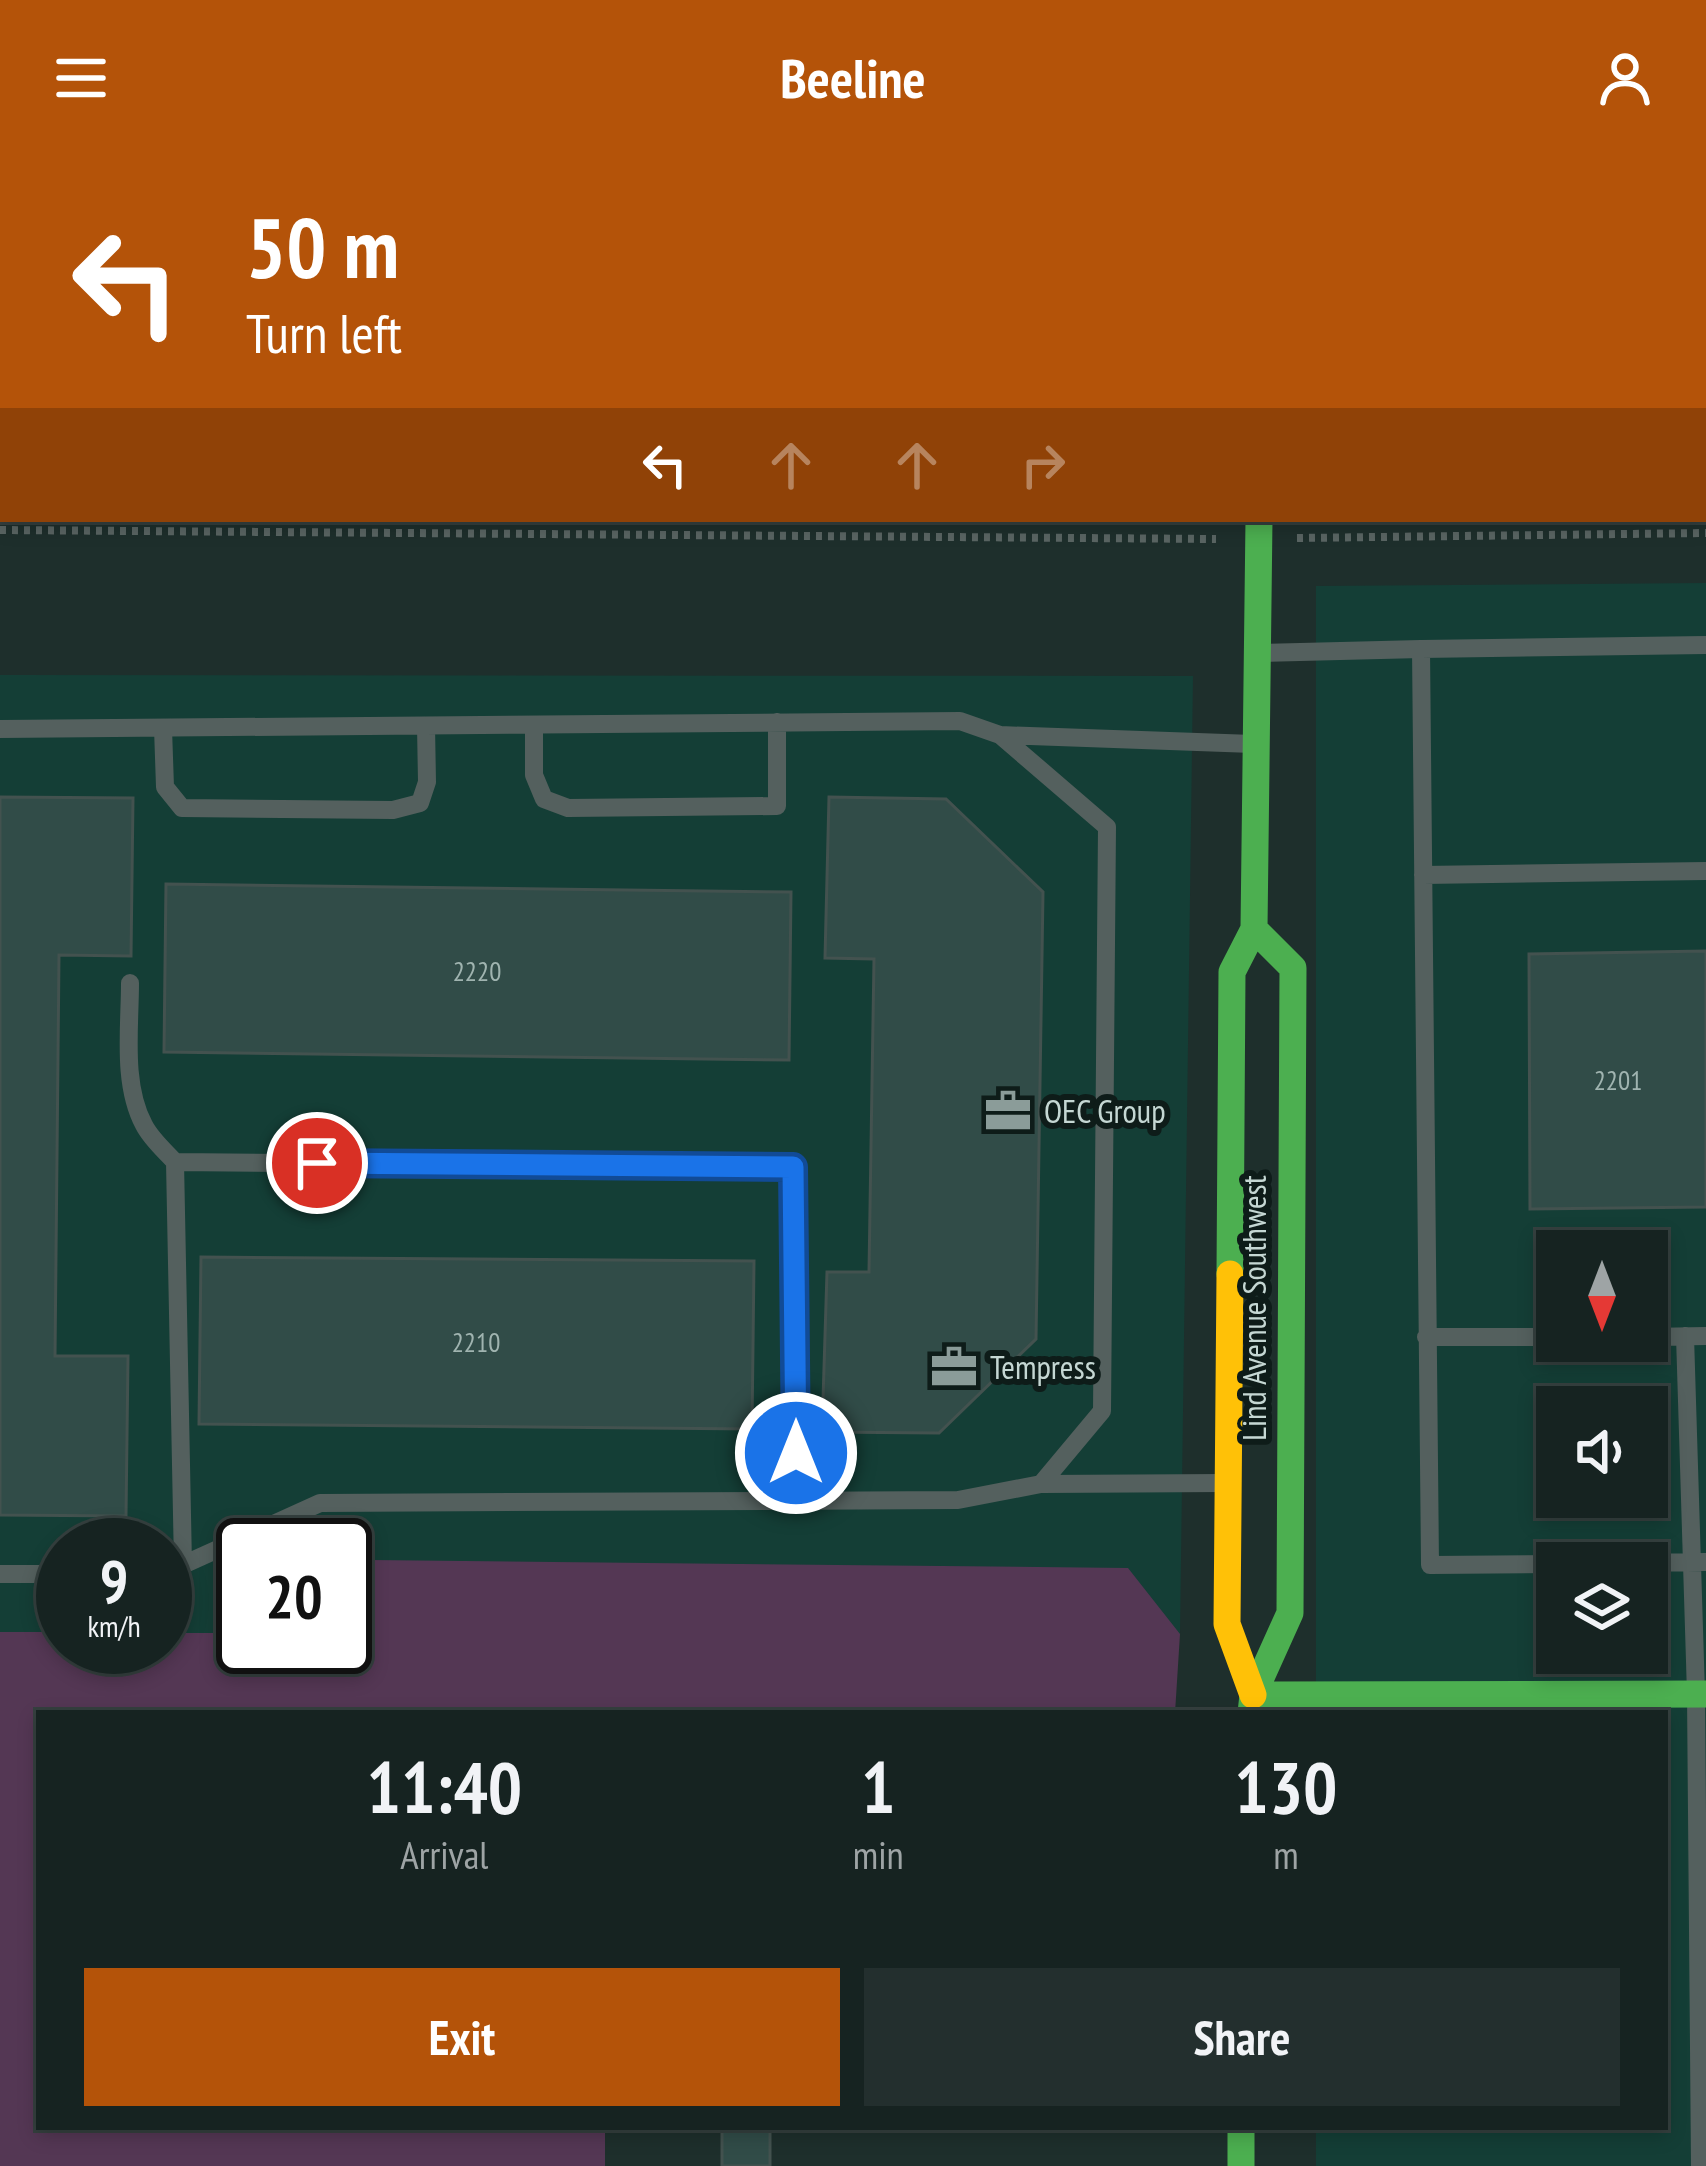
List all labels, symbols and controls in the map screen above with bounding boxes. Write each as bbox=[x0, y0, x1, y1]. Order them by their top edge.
text: Beeline bbox=[780, 43, 926, 113]
icon: menu bbox=[48, 45, 114, 111]
icon: person bbox=[1592, 45, 1658, 111]
text: 50 m bbox=[246, 192, 399, 301]
icon: left bbox=[48, 204, 204, 360]
text: Turn left bbox=[246, 298, 402, 368]
icon: left bbox=[632, 432, 698, 498]
icon: ahead bbox=[758, 432, 824, 498]
icon: ahead bbox=[884, 432, 950, 498]
icon: right bbox=[1010, 432, 1076, 498]
house number: 2220 bbox=[453, 954, 501, 988]
house number: 2201 bbox=[1594, 1063, 1642, 1097]
office icon: OEC Group bbox=[983, 1086, 1033, 1136]
place label: OEC Group bbox=[1044, 1089, 1166, 1132]
pin bbox=[266, 1112, 368, 1214]
icon: arrive bbox=[284, 1130, 350, 1196]
street label: Lind Avenue Southwest bbox=[1232, 1175, 1275, 1441]
north arrow bbox=[1536, 1230, 1668, 1362]
map controls bbox=[1536, 1230, 1668, 1674]
house number: 2210 bbox=[452, 1325, 500, 1359]
office icon: Tempress bbox=[929, 1342, 979, 1392]
place label: Tempress bbox=[990, 1345, 1096, 1388]
button: sound bbox=[1536, 1386, 1668, 1518]
position arrow bbox=[733, 1390, 859, 1516]
speed limit sign: 20 bbox=[216, 1518, 372, 1674]
text: 9 bbox=[100, 1542, 128, 1620]
button: layers bbox=[1536, 1542, 1668, 1674]
text: km/h bbox=[87, 1606, 141, 1645]
text: 11:40 bbox=[367, 1740, 522, 1833]
text: 1 bbox=[861, 1740, 895, 1833]
text: 130 bbox=[1234, 1740, 1337, 1833]
text: Arrival bbox=[400, 1829, 488, 1880]
text: min bbox=[853, 1829, 904, 1880]
text: m bbox=[1273, 1829, 1299, 1880]
button: Exit bbox=[84, 1968, 840, 2106]
button: Share bbox=[864, 1968, 1620, 2106]

